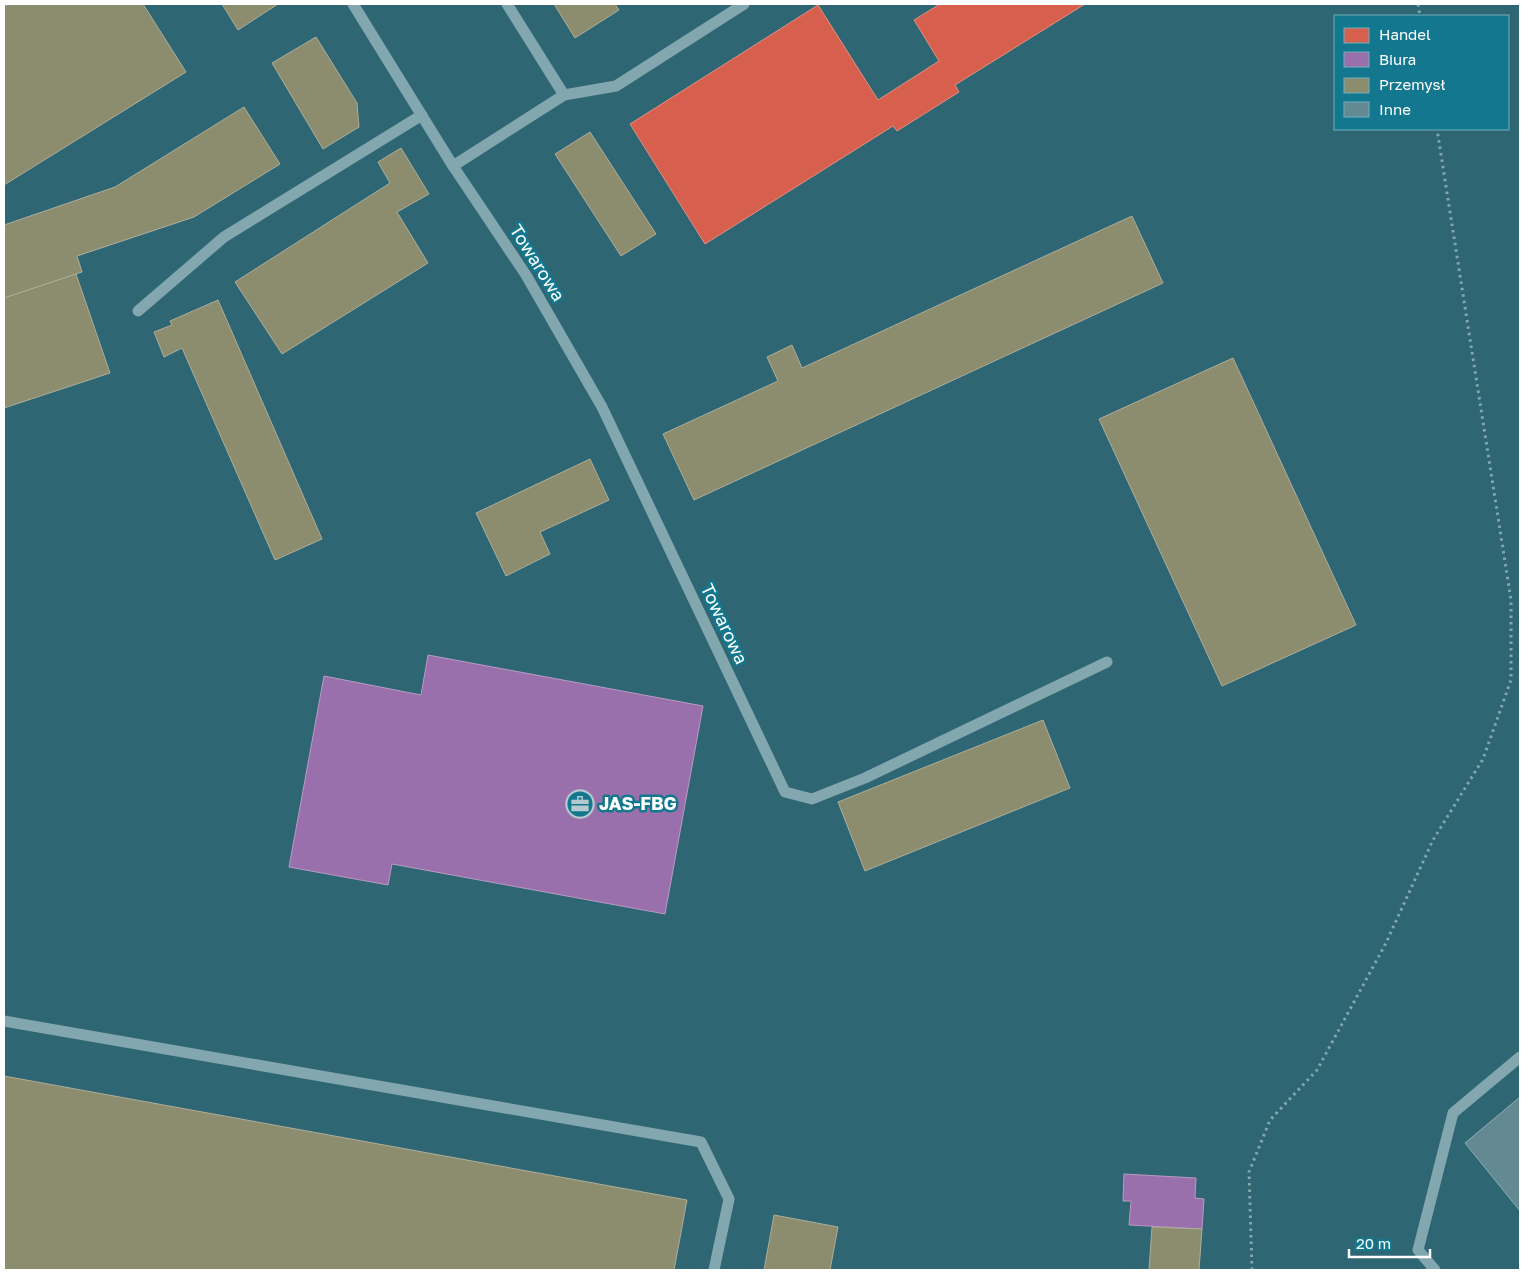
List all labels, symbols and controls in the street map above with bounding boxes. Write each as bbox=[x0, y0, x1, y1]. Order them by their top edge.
legend bbox=[1334, 15, 1509, 130]
text: Handel bbox=[1379, 25, 1431, 43]
text: Biura bbox=[1379, 50, 1416, 68]
text: Przemysł bbox=[1379, 75, 1446, 93]
text: Inne bbox=[1379, 100, 1411, 118]
street label: Towarowa bbox=[506, 220, 570, 305]
street label: Towarowa bbox=[697, 580, 753, 667]
office icon: JAS-FBG bbox=[565, 789, 595, 819]
place label: JAS-FBG bbox=[599, 792, 677, 814]
scale bar bbox=[1349, 1226, 1430, 1258]
text: 20 m bbox=[1356, 1234, 1391, 1252]

